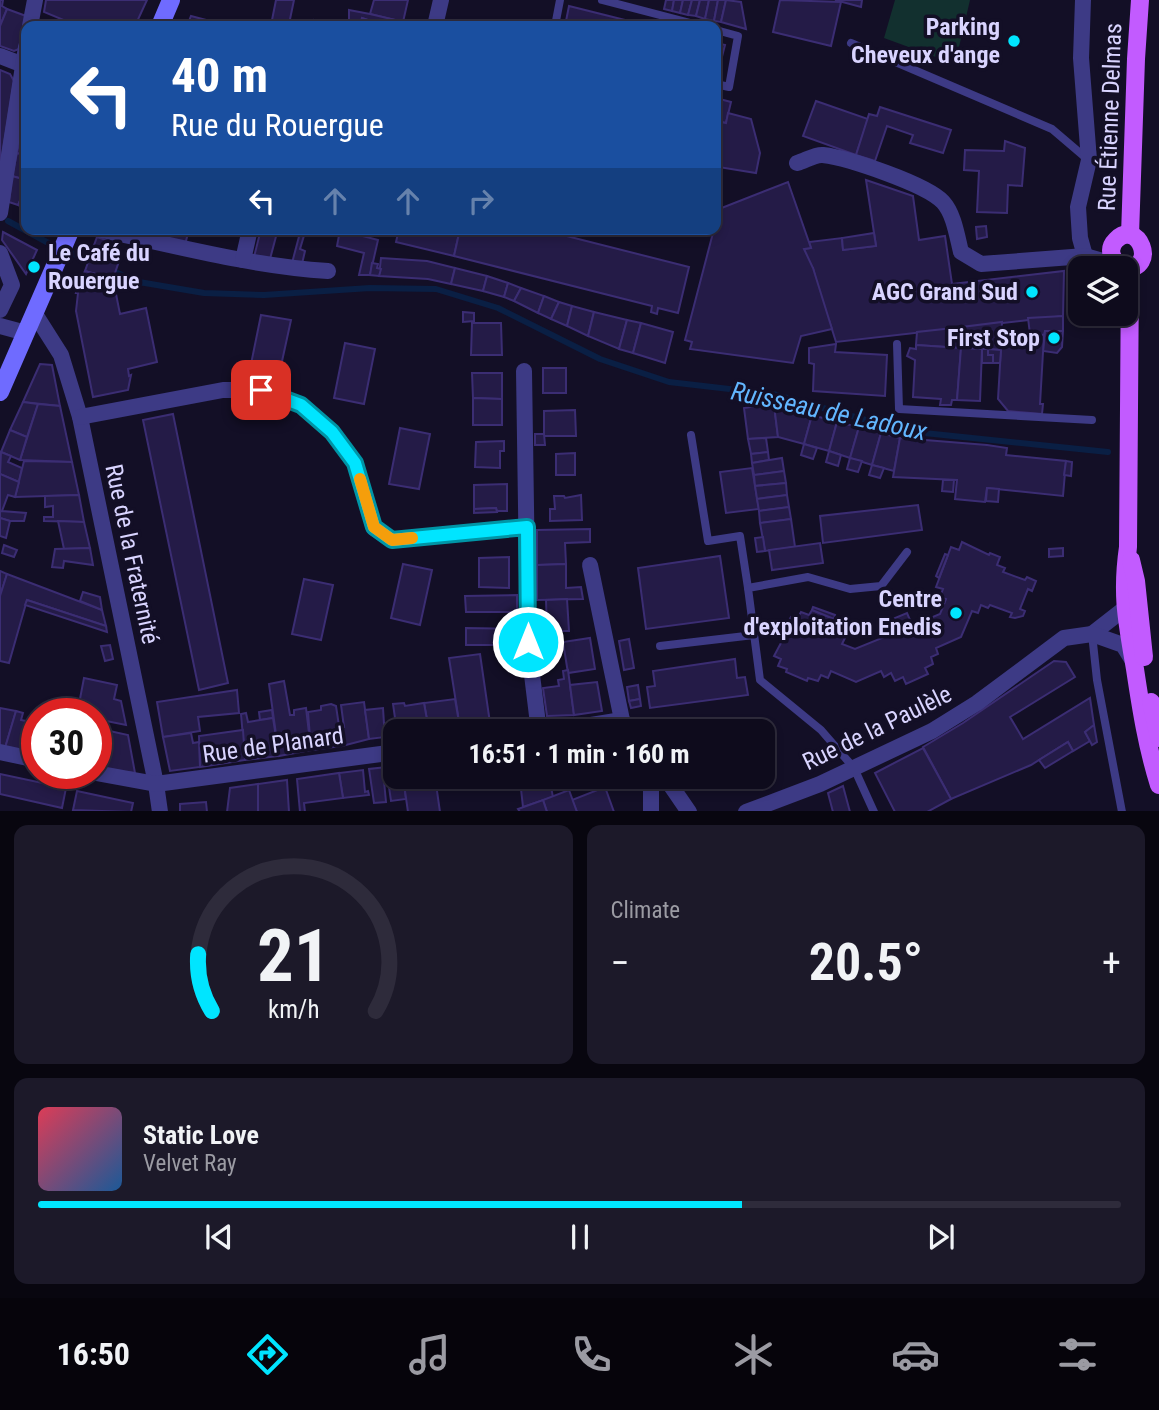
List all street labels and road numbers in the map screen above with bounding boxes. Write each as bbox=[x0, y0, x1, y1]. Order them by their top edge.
street label: Rue Étienne Delmas bbox=[1093, 23, 1127, 211]
street label: Rue de la Fraternité bbox=[99, 462, 165, 646]
street label: Rue de la Paulèle bbox=[798, 680, 956, 776]
street label: Rue de Planard bbox=[201, 721, 345, 769]

